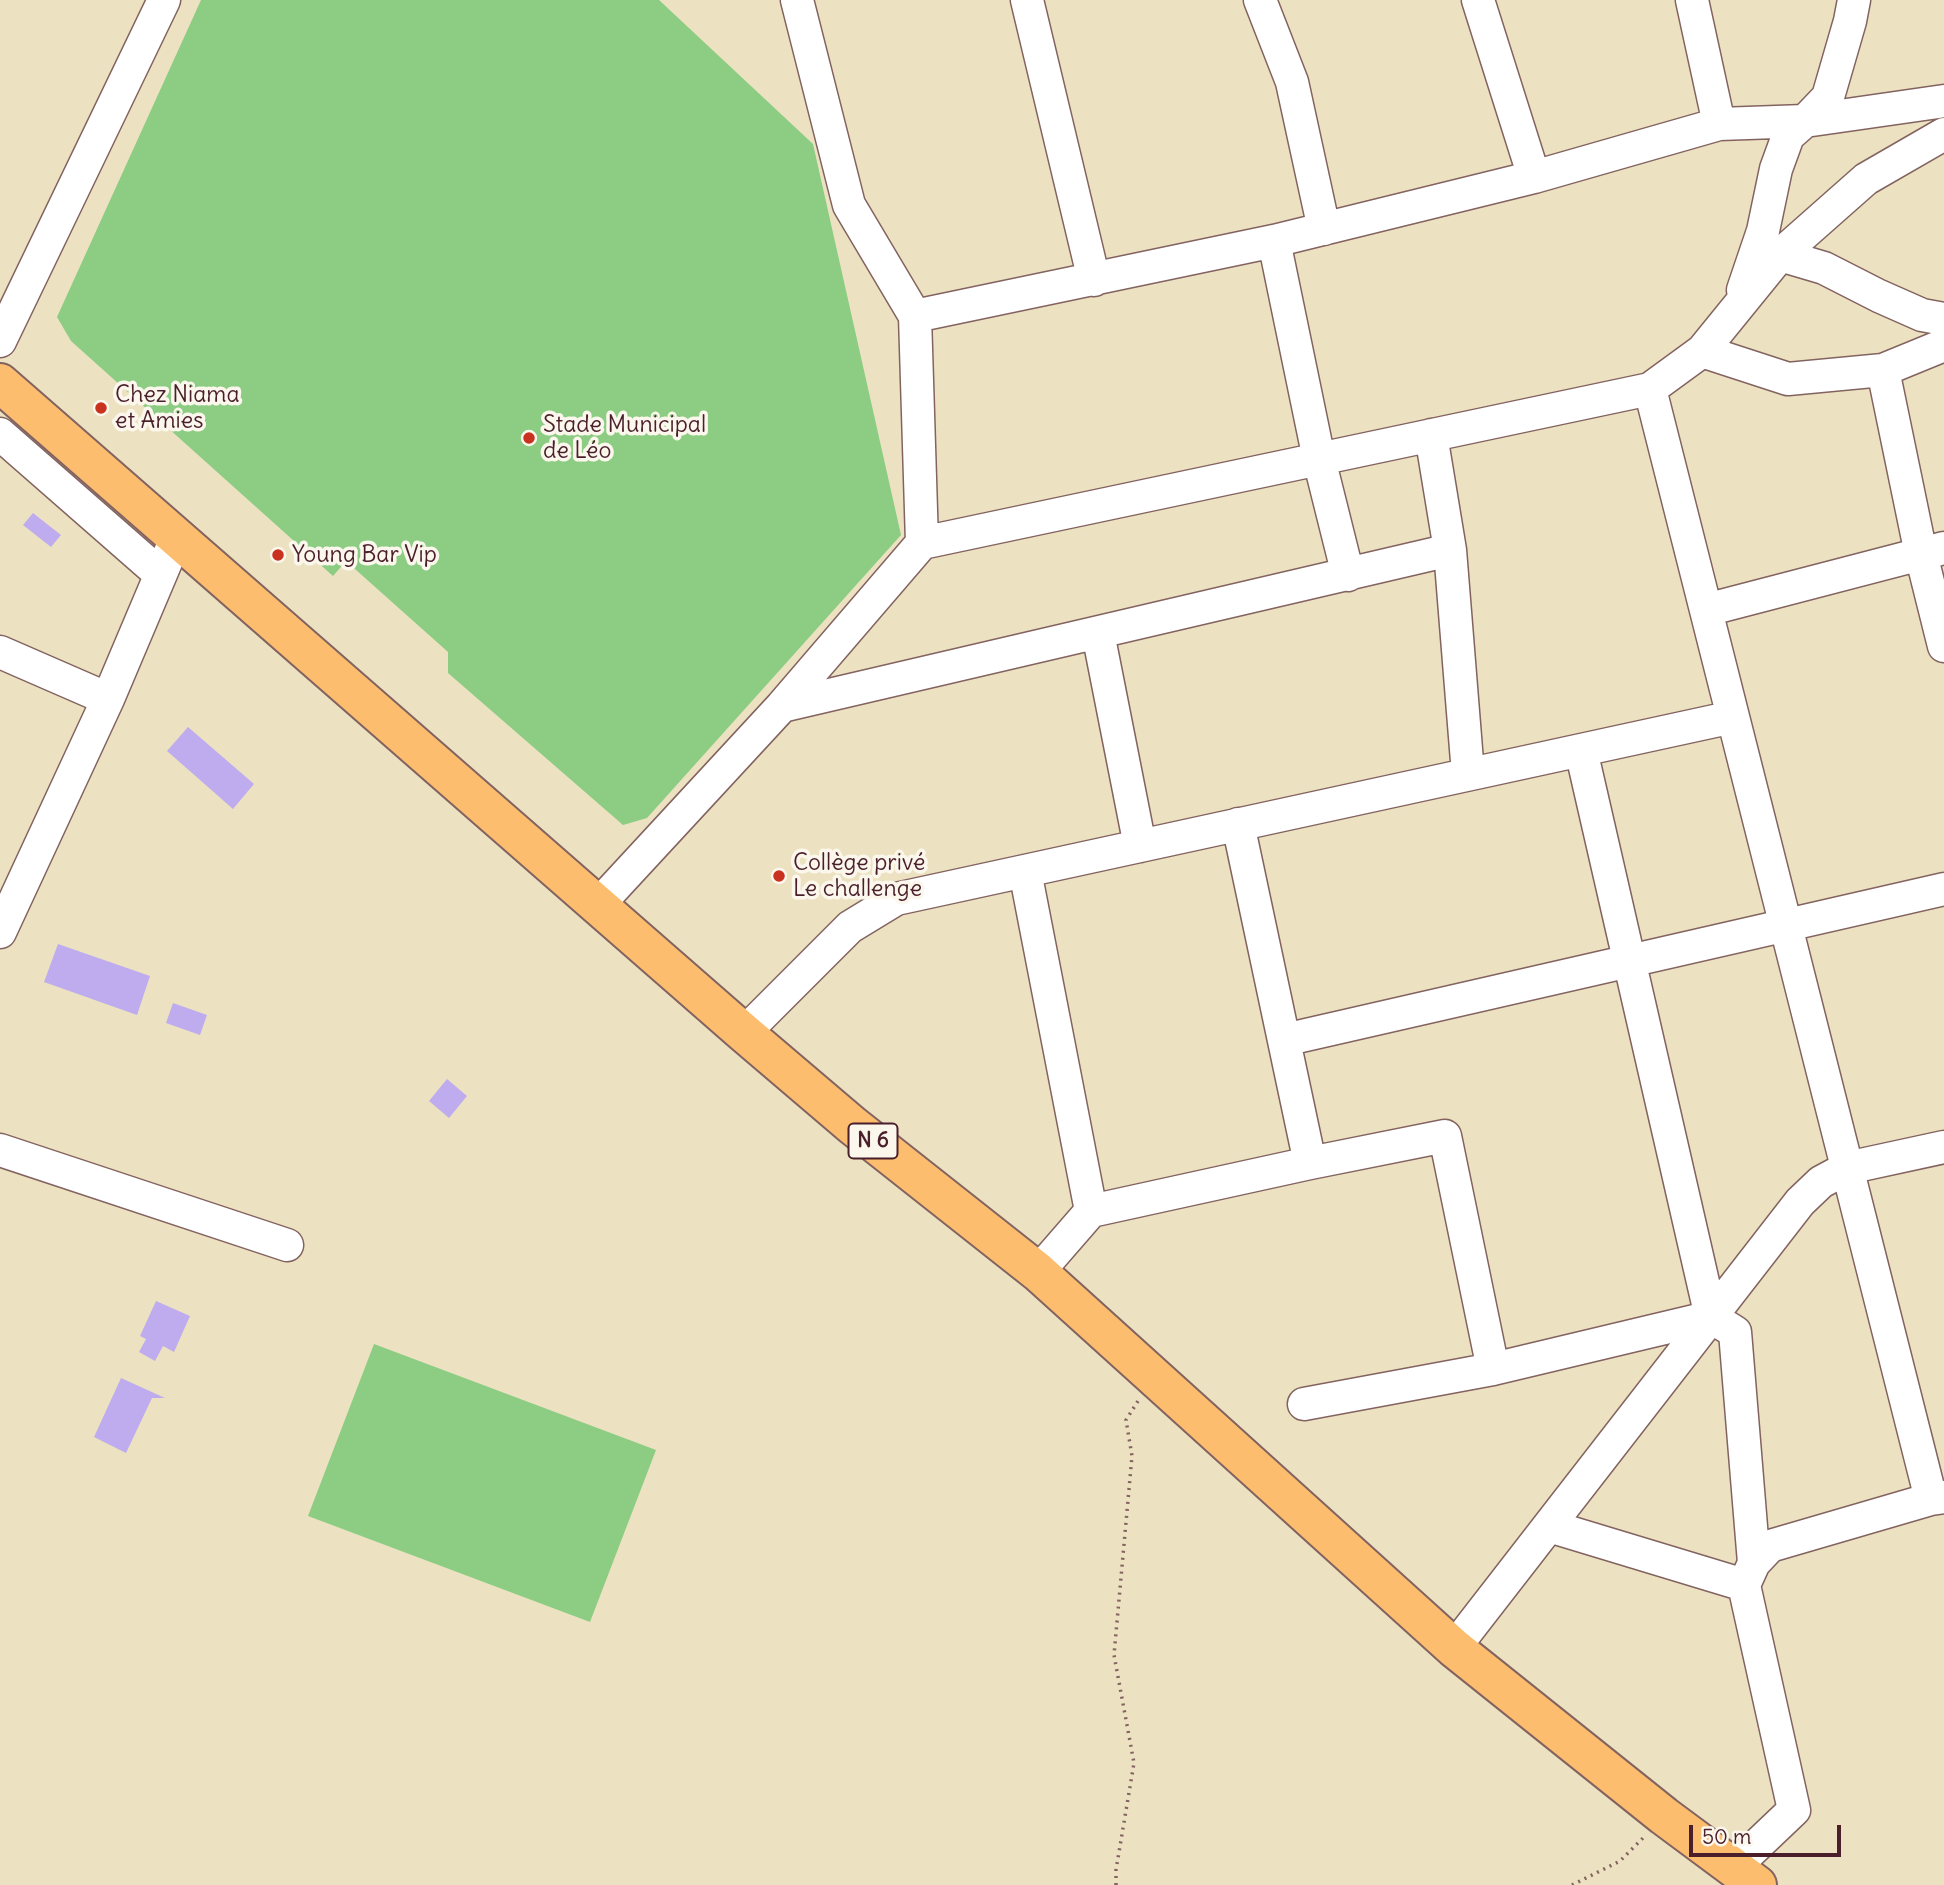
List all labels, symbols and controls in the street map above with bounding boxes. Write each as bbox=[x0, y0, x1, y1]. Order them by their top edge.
place label: Chez Niama et Amies bbox=[115, 381, 240, 435]
marker: Chez Niama et Amies bbox=[93, 400, 109, 416]
place label: Stade Municipal de Léo bbox=[543, 411, 706, 465]
marker: Stade Municipal de Léo bbox=[521, 430, 537, 446]
place label: Young Bar Vip bbox=[292, 541, 437, 569]
marker: Young Bar Vip bbox=[270, 547, 286, 563]
place label: Collège privé Le challenge bbox=[793, 849, 925, 903]
marker: Collège privé Le challenge bbox=[771, 868, 787, 884]
road number: N 6 bbox=[848, 1124, 898, 1158]
scale bar bbox=[1692, 1812, 1844, 1856]
text: 50 m bbox=[1702, 1823, 1751, 1850]

